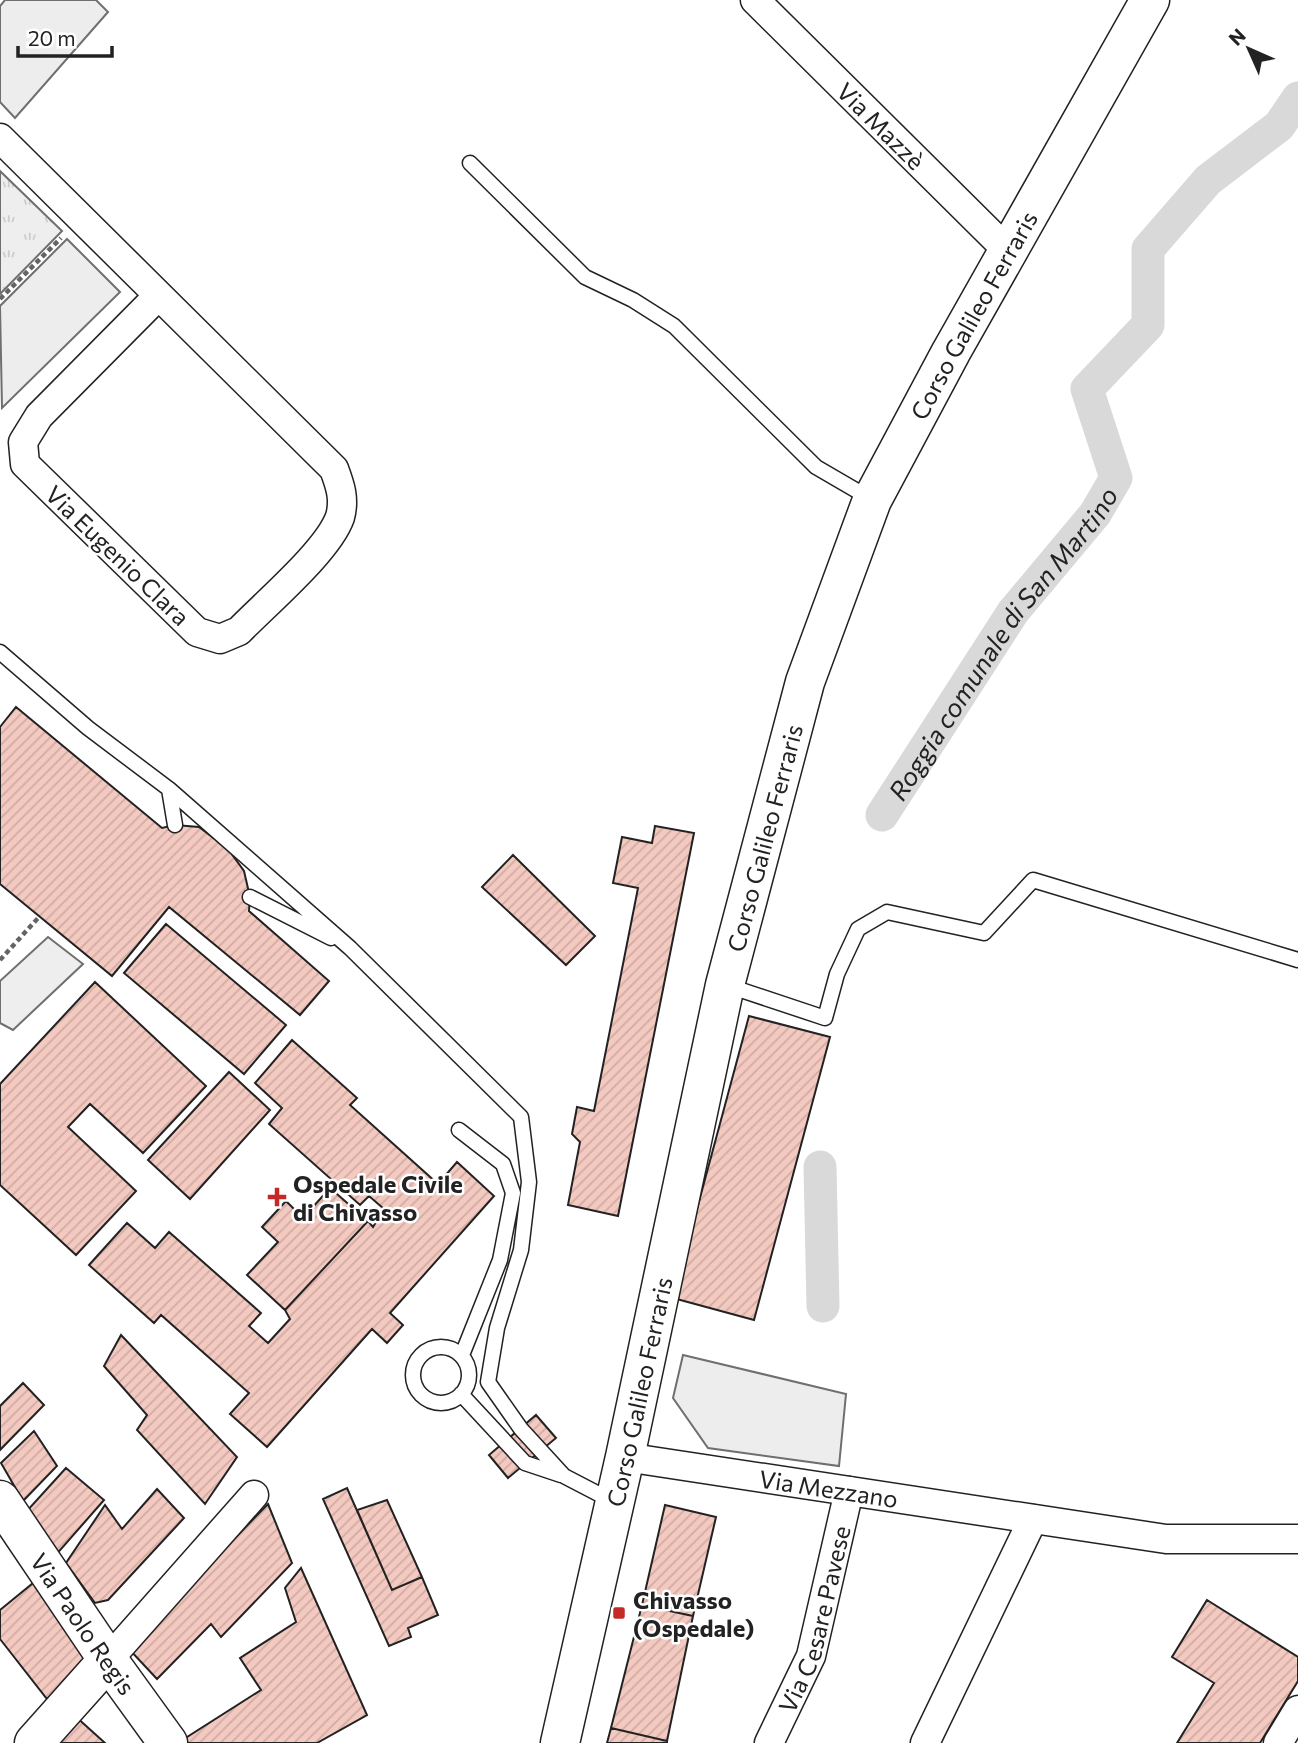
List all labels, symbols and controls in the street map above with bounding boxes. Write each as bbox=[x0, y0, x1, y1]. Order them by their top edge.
scale bar bbox=[18, 14, 112, 58]
north arrow bbox=[1214, 14, 1284, 84]
text: N bbox=[1223, 23, 1250, 50]
text: 20 m bbox=[28, 25, 76, 50]
street label: Via Mazzè bbox=[832, 76, 931, 175]
street label: Corso Galileo Ferraris bbox=[903, 205, 1042, 424]
street label: Via Eugenio Clara bbox=[40, 479, 196, 631]
water label: Roggia comunale di San Martino bbox=[881, 481, 1123, 805]
street label: Corso Galileo Ferraris bbox=[720, 721, 808, 955]
place label: Ospedale Civile di Chivasso bbox=[293, 1169, 463, 1226]
marker: Ospedale Civile di Chivasso bbox=[267, 1187, 287, 1207]
street label: Corso Galileo Ferraris bbox=[600, 1274, 677, 1509]
street label: Via Mezzano bbox=[757, 1463, 900, 1513]
street label: Via Cesare Pavese bbox=[772, 1523, 855, 1717]
street label: Via Paolo Regis bbox=[25, 1547, 142, 1700]
place label: Chivasso (Ospedale) bbox=[633, 1585, 754, 1642]
marker: Chivasso (Ospedale) bbox=[611, 1605, 627, 1621]

